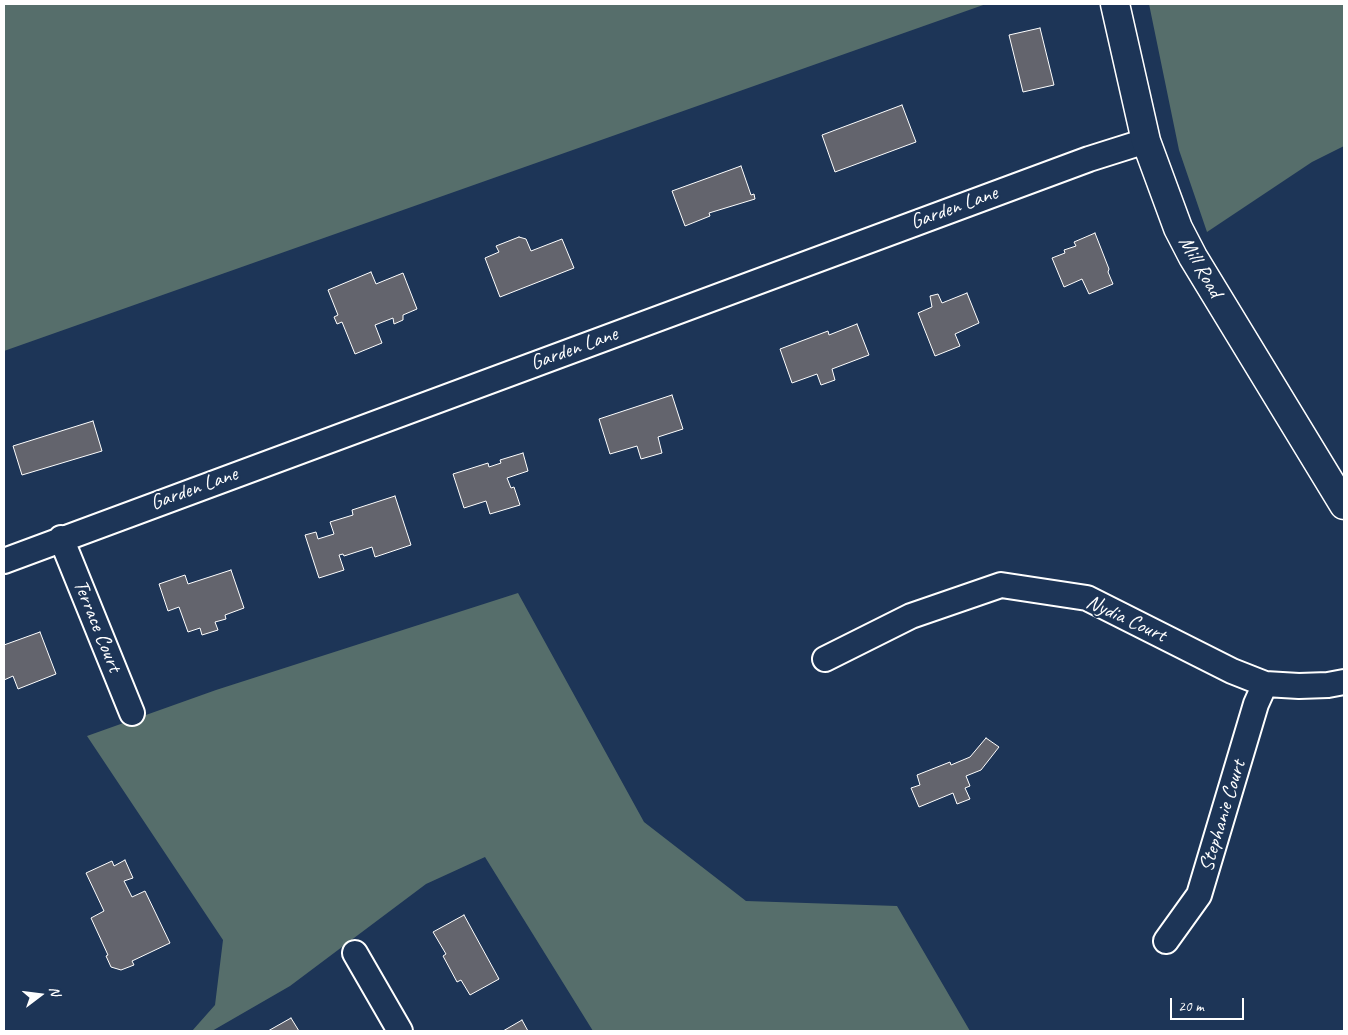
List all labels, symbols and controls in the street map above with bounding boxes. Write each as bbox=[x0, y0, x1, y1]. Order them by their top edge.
street label: Garden Lane bbox=[907, 181, 1001, 235]
street label: Mill Road bbox=[1172, 232, 1228, 302]
street label: Garden Lane bbox=[527, 322, 621, 376]
street label: Garden Lane bbox=[147, 462, 241, 516]
street label: Terrace Court bbox=[67, 576, 127, 676]
street label: Nydia Court bbox=[1082, 590, 1170, 648]
street label: Stephanie Court bbox=[1194, 757, 1252, 875]
north arrow bbox=[15, 970, 65, 1020]
text: N bbox=[46, 985, 64, 997]
scale bar bbox=[1173, 988, 1247, 1020]
text: 20 m bbox=[1178, 997, 1204, 1016]

